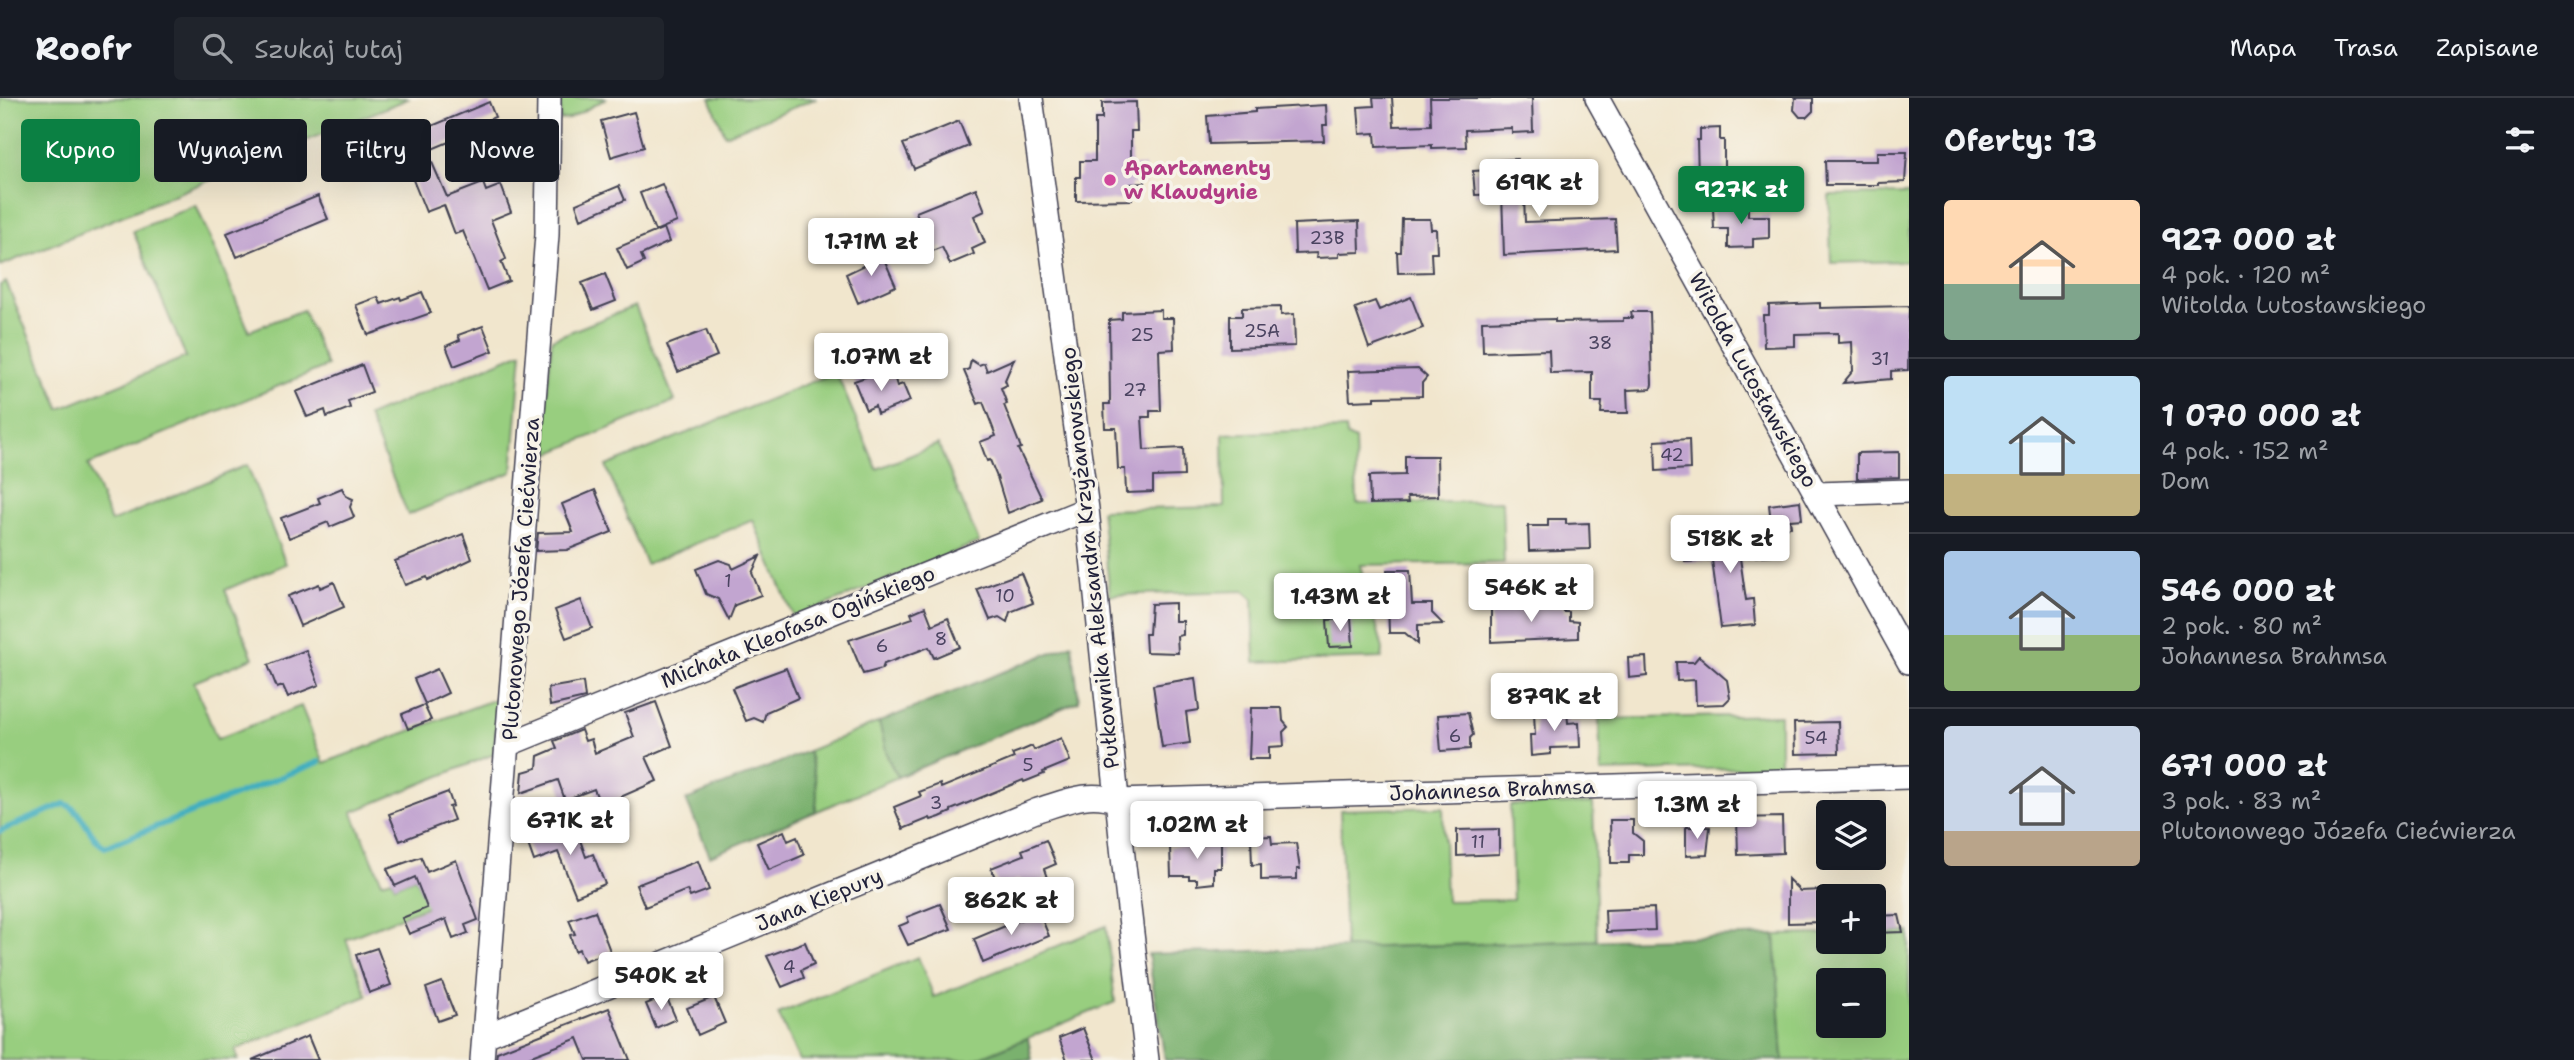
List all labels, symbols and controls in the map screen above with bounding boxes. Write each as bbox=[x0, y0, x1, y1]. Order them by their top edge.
search box bbox=[174, 17, 664, 80]
text: Roofr bbox=[35, 26, 132, 71]
icon: search bbox=[198, 29, 236, 67]
text: Szukaj tutaj bbox=[254, 31, 403, 66]
text: Mapa bbox=[2230, 32, 2296, 64]
text: Trasa bbox=[2334, 32, 2398, 64]
text: Zapisane bbox=[2436, 32, 2539, 64]
chip: Kupno bbox=[21, 119, 140, 182]
chip: Wynajem bbox=[154, 119, 307, 182]
chip: Filtry bbox=[321, 119, 431, 182]
chip: Nowe bbox=[445, 119, 559, 182]
text: Oferty: 13 bbox=[1944, 120, 2097, 161]
icon: filters bbox=[2501, 121, 2539, 159]
place label: Apartamenty w Klaudynie bbox=[1124, 154, 1271, 206]
pin: 619K zł bbox=[1474, 159, 1604, 219]
pin: 927K zł bbox=[1676, 166, 1806, 226]
text: 619K zł bbox=[1495, 167, 1583, 197]
marker: Apartamenty w Klaudynie bbox=[1102, 172, 1118, 188]
text: 927K zł bbox=[1694, 174, 1788, 204]
pin: 1.71M zł bbox=[799, 218, 943, 278]
text: 927 000 zł bbox=[2161, 219, 2336, 260]
text: 1.71M zł bbox=[824, 226, 918, 256]
house number: 23B bbox=[1310, 226, 1344, 250]
icon: home bbox=[2000, 228, 2084, 312]
text: 4 pok. · 120 m² bbox=[2161, 260, 2330, 290]
street label: Witolda Lutosławskiego bbox=[1682, 267, 1824, 493]
text: Witolda Lutosławskiego bbox=[2161, 290, 2426, 320]
house number: 25A bbox=[1244, 319, 1280, 343]
house number: 25 bbox=[1130, 323, 1154, 347]
house number: 38 bbox=[1588, 331, 1612, 355]
pin: 1.07M zł bbox=[809, 334, 953, 393]
text: 1.07M zł bbox=[830, 341, 932, 371]
street label: Pułkownika Aleksandra Krzyżanowskiego bbox=[1054, 346, 1126, 770]
house number: 31 bbox=[1870, 347, 1890, 371]
house number: 27 bbox=[1123, 378, 1147, 402]
text: 1 070 000 zł bbox=[2161, 395, 2361, 436]
icon: home bbox=[2000, 404, 2084, 488]
street label: Plutonowego Józefa Ciećwierza bbox=[496, 417, 546, 741]
text: 4 pok. · 152 m² bbox=[2161, 436, 2329, 466]
house number: 42 bbox=[1660, 443, 1684, 467]
text: Dom bbox=[2161, 466, 2210, 496]
pin: 518K zł bbox=[1665, 516, 1795, 575]
text: 518K zł bbox=[1687, 523, 1773, 553]
street label: Michała Kleofasa Ogińskiego bbox=[657, 559, 939, 695]
pin: 546K zł bbox=[1466, 564, 1596, 624]
house number: 1 bbox=[724, 569, 732, 593]
text: 546 000 zł bbox=[2161, 570, 2335, 611]
text: 546K zł bbox=[1484, 572, 1578, 602]
pin: 1.43M zł bbox=[1268, 574, 1412, 633]
icon: home bbox=[2000, 579, 2084, 663]
text: 1.43M zł bbox=[1290, 581, 1390, 611]
house number: 10 bbox=[995, 584, 1015, 608]
text: 2 pok. · 80 m² bbox=[2161, 611, 2322, 641]
house number: 8 bbox=[935, 627, 947, 651]
house number: 6 bbox=[876, 634, 888, 658]
text: Johannesa Brahmsa bbox=[2161, 641, 2387, 671]
pin: 879K zł bbox=[1489, 674, 1619, 733]
text: 879K zł bbox=[1507, 681, 1601, 711]
house number: 6 bbox=[1449, 724, 1461, 748]
house number: 54 bbox=[1804, 726, 1828, 750]
text: 671 000 zł bbox=[2161, 745, 2327, 786]
house number: 5 bbox=[1022, 753, 1034, 777]
icon: home bbox=[2000, 754, 2084, 838]
street label: Johannesa Brahmsa bbox=[1388, 772, 1596, 808]
pin: 1.3M zł bbox=[1632, 782, 1762, 841]
text: 3 pok. · 83 m² bbox=[2161, 786, 2321, 816]
text: 1.3M zł bbox=[1654, 789, 1740, 819]
house number: 3 bbox=[930, 791, 942, 815]
pin: 671K zł bbox=[505, 798, 635, 857]
map controls bbox=[1816, 800, 1886, 1038]
button: layers bbox=[1816, 800, 1886, 870]
pin: 1.02M zł bbox=[1125, 802, 1269, 861]
text: 671K zł bbox=[526, 805, 614, 835]
text: 1.02M zł bbox=[1146, 809, 1248, 839]
text: Plutonowego Józefa Ciećwierza bbox=[2161, 816, 2516, 846]
house number: 11 bbox=[1471, 830, 1485, 854]
street label: Jana Kiepury bbox=[751, 862, 887, 938]
pin: 862K zł bbox=[946, 878, 1076, 937]
button: + bbox=[1816, 884, 1886, 954]
text: 862K zł bbox=[964, 885, 1058, 915]
pin: 540K zł bbox=[596, 953, 726, 1012]
house number: 4 bbox=[783, 955, 795, 979]
text: 540K zł bbox=[614, 960, 708, 990]
button: − bbox=[1816, 968, 1886, 1038]

